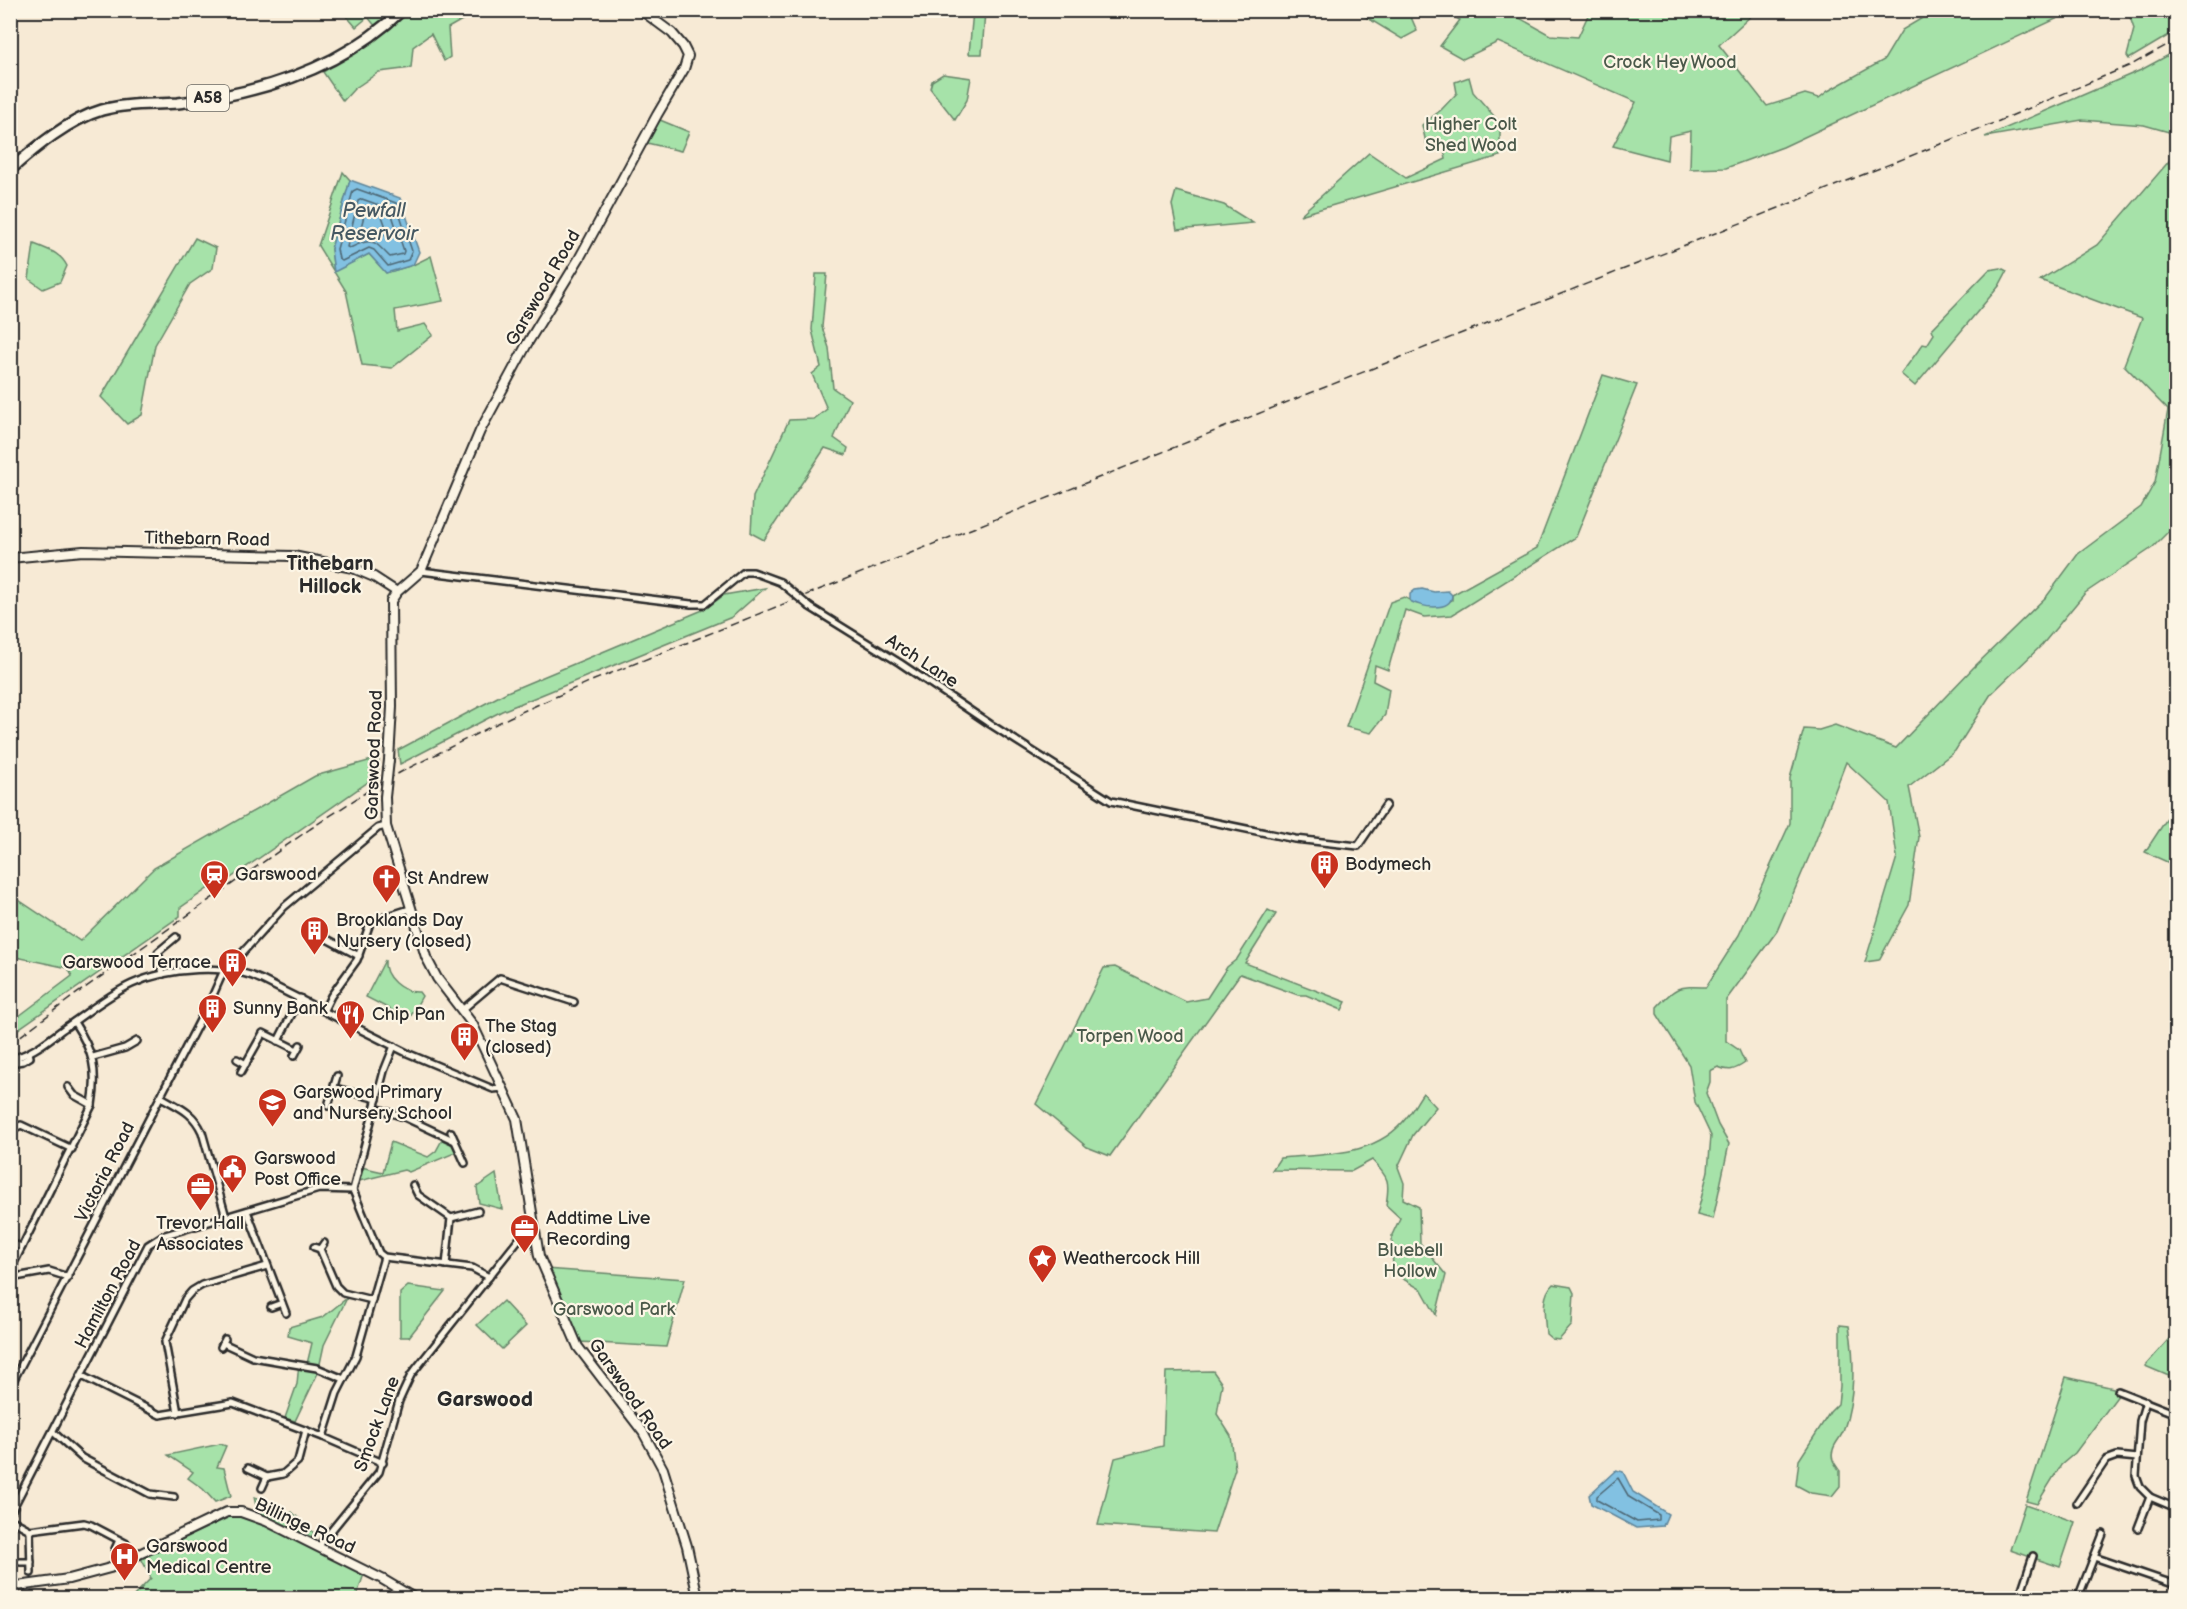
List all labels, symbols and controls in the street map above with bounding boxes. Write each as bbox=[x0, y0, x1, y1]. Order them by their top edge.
park label: Crock Hey Wood bbox=[1603, 52, 1737, 73]
road number: A58 bbox=[187, 85, 229, 111]
park label: Higher Colt Shed Wood bbox=[1425, 114, 1518, 156]
water label: Pewfall Reservoir bbox=[330, 199, 419, 246]
street label: Garswood Road bbox=[501, 226, 585, 350]
street label: Tithebarn Road bbox=[144, 527, 270, 551]
district label: Tithebarn Hillock bbox=[286, 552, 374, 599]
street label: Arch Lane bbox=[882, 630, 963, 692]
street label: Garswood Road bbox=[361, 690, 387, 820]
building icon: Bodymech bbox=[1308, 848, 1340, 890]
place label: Bodymech bbox=[1345, 854, 1431, 875]
station icon: Garswood bbox=[198, 858, 230, 900]
church icon: St Andrew bbox=[370, 862, 402, 904]
place label: Garswood bbox=[235, 864, 317, 885]
place label: St Andrew bbox=[407, 868, 489, 889]
place label: Brooklands Day Nursery (closed) bbox=[336, 910, 472, 952]
building icon: Brooklands Day Nursery (closed) bbox=[299, 914, 331, 956]
building icon: Garswood Terrace bbox=[216, 946, 248, 988]
place label: Garswood Terrace bbox=[62, 952, 211, 973]
building icon: Sunny Bank bbox=[196, 992, 228, 1034]
place label: Sunny Bank bbox=[233, 998, 328, 1019]
restaurant icon: Chip Pan bbox=[335, 998, 367, 1040]
place label: Chip Pan bbox=[372, 1004, 445, 1025]
place label: The Stag (closed) bbox=[485, 1016, 557, 1058]
building icon: The Stag (closed) bbox=[448, 1020, 480, 1062]
park label: Torpen Wood bbox=[1076, 1026, 1184, 1047]
place label: Garswood Primary and Nursery School bbox=[293, 1082, 452, 1124]
school or university icon: Garswood Primary and Nursery School bbox=[256, 1086, 288, 1128]
street label: Victoria Road bbox=[71, 1118, 139, 1226]
place label: Garswood Post Office bbox=[254, 1148, 341, 1190]
public building icon: Garswood Post Office bbox=[217, 1152, 249, 1194]
office icon: Trevor Hall Associates bbox=[184, 1170, 216, 1212]
place label: Addtime Live Recording bbox=[546, 1208, 651, 1250]
office icon: Addtime Live Recording bbox=[509, 1212, 541, 1254]
place label: Trevor Hall Associates bbox=[156, 1213, 244, 1255]
street label: Hamilton Road bbox=[71, 1236, 145, 1352]
park label: Bluebell Hollow bbox=[1377, 1240, 1443, 1282]
place icon: Weathercock Hill bbox=[1026, 1242, 1058, 1284]
place label: Weathercock Hill bbox=[1063, 1248, 1200, 1269]
park label: Garswood Park bbox=[553, 1299, 676, 1320]
street label: Garswood Road bbox=[584, 1335, 676, 1453]
street label: Smock Lane bbox=[350, 1373, 404, 1475]
district label: Garswood bbox=[437, 1387, 533, 1412]
street label: Billinge Road bbox=[251, 1494, 359, 1558]
place label: Garswood Medical Centre bbox=[146, 1536, 272, 1578]
hospital icon: Garswood Medical Centre bbox=[109, 1540, 141, 1582]

